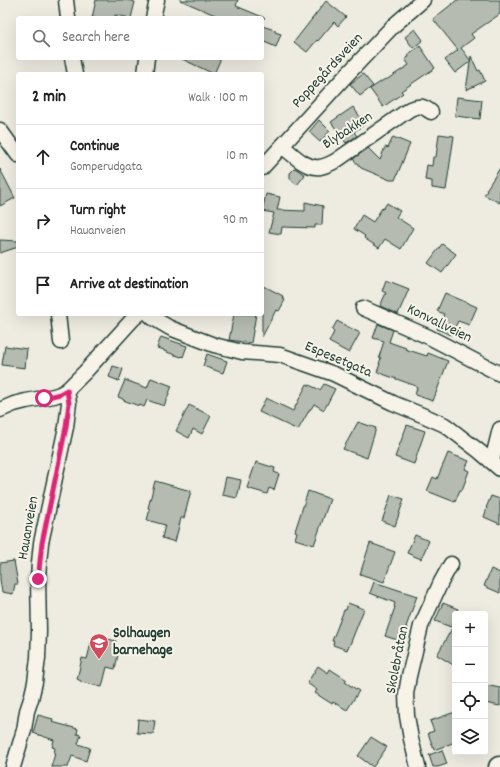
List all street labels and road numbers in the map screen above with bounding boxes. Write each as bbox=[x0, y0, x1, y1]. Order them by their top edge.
street label: Poppegårdsveien bbox=[287, 28, 369, 114]
street label: Blybakken bbox=[318, 106, 378, 156]
street label: Konvallveien bbox=[403, 299, 475, 349]
street label: Espesetgata bbox=[301, 336, 376, 384]
street label: Hauanveien bbox=[13, 494, 45, 562]
street label: Skolebråtan bbox=[381, 624, 415, 696]

